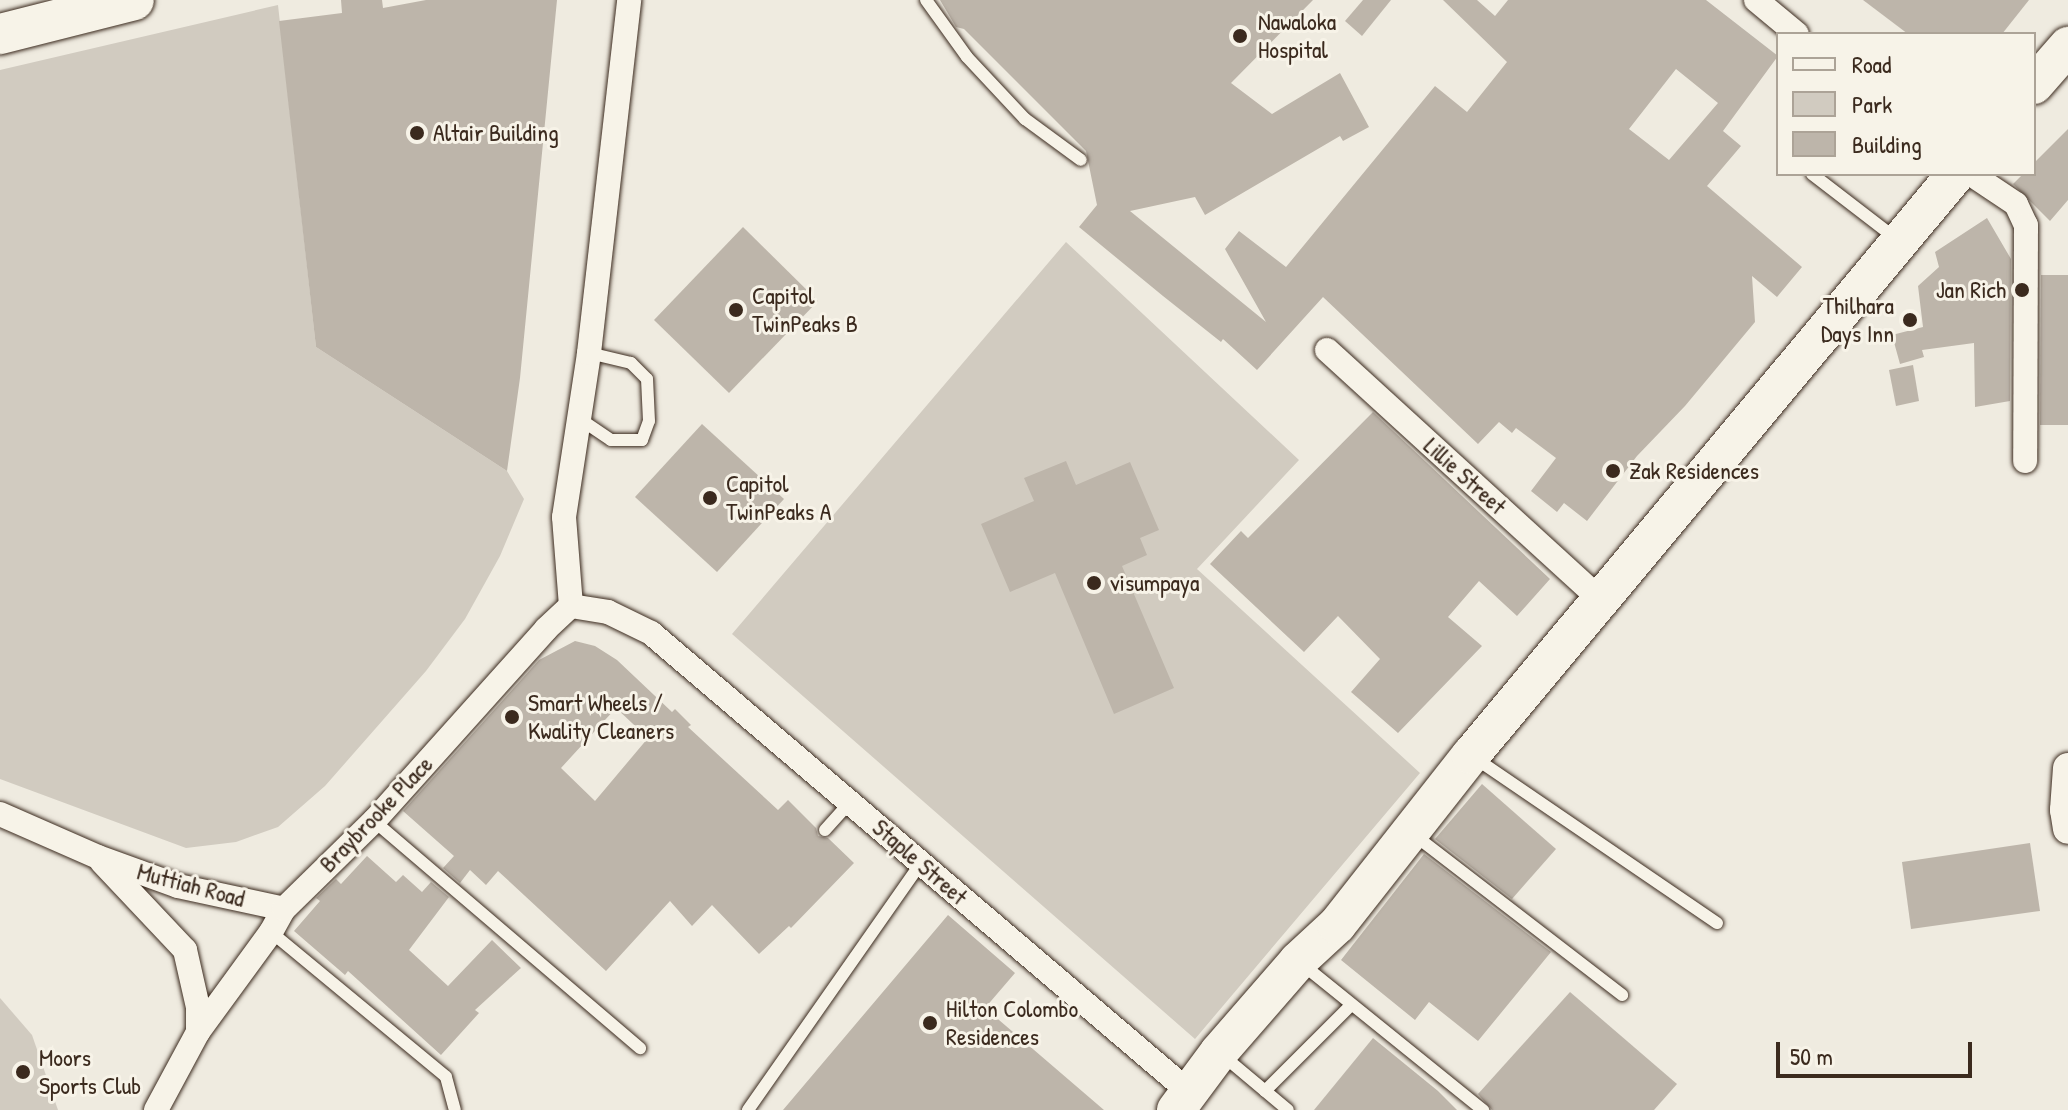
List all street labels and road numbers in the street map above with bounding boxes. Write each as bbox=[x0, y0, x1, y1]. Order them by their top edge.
street label: Lillie Street bbox=[1418, 432, 1512, 520]
street label: Braybrooke Place bbox=[313, 750, 439, 878]
street label: Staple Street bbox=[867, 813, 973, 911]
street label: Muttiah Road bbox=[134, 857, 248, 913]

